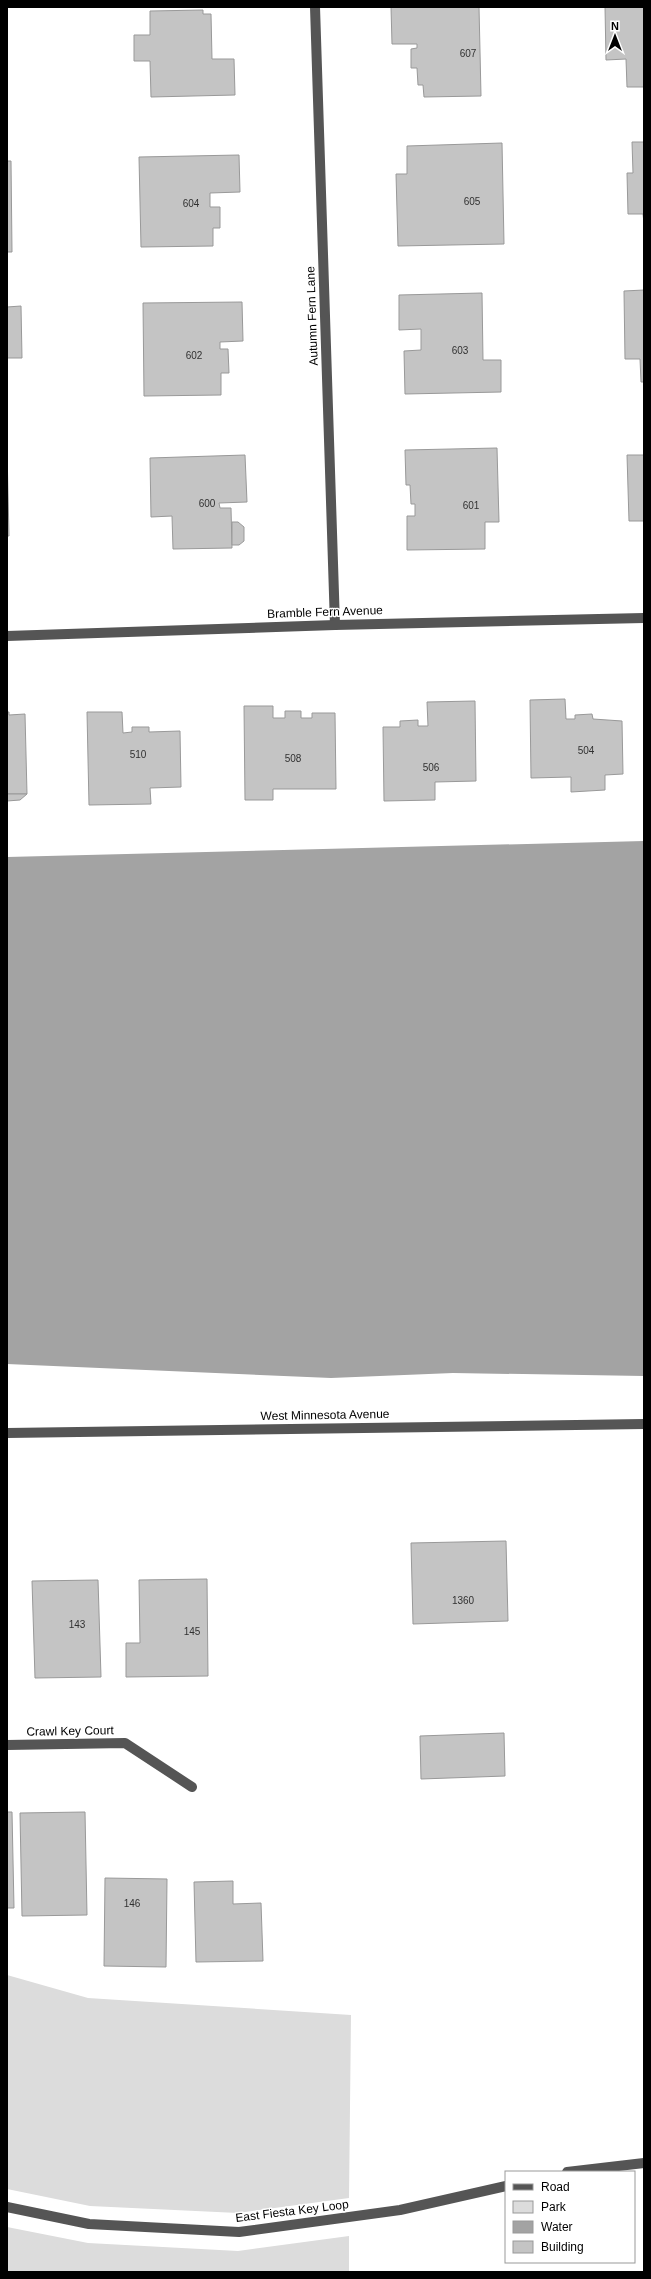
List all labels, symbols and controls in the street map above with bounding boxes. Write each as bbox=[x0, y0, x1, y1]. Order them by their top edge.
north arrow bbox=[595, 16, 635, 56]
text: N bbox=[611, 20, 619, 32]
house number: 607 bbox=[460, 48, 477, 59]
house number: 605 bbox=[464, 196, 481, 207]
house number: 604 bbox=[183, 198, 200, 209]
street label: Autumn Fern Lane bbox=[303, 266, 321, 366]
house number: 603 bbox=[452, 345, 469, 356]
house number: 602 bbox=[186, 350, 203, 361]
house number: 600 bbox=[199, 498, 216, 509]
house number: 601 bbox=[463, 500, 480, 511]
street label: Bramble Fern Avenue bbox=[267, 603, 383, 621]
house number: 504 bbox=[578, 745, 595, 756]
house number: 510 bbox=[130, 749, 147, 760]
house number: 508 bbox=[285, 753, 302, 764]
house number: 506 bbox=[423, 762, 440, 773]
street label: West Minnesota Avenue bbox=[260, 1407, 390, 1423]
house number: 1360 bbox=[452, 1595, 475, 1606]
house number: 143 bbox=[69, 1619, 86, 1630]
house number: 145 bbox=[184, 1626, 201, 1637]
street label: Crawl Key Court bbox=[26, 1723, 114, 1739]
house number: 146 bbox=[124, 1898, 141, 1909]
legend bbox=[505, 2171, 635, 2263]
text: Road bbox=[541, 2180, 570, 2194]
street label: East Fiesta Key Loop bbox=[235, 2197, 350, 2225]
text: Park bbox=[541, 2200, 567, 2214]
text: Water bbox=[541, 2220, 573, 2234]
text: Building bbox=[541, 2240, 584, 2254]

